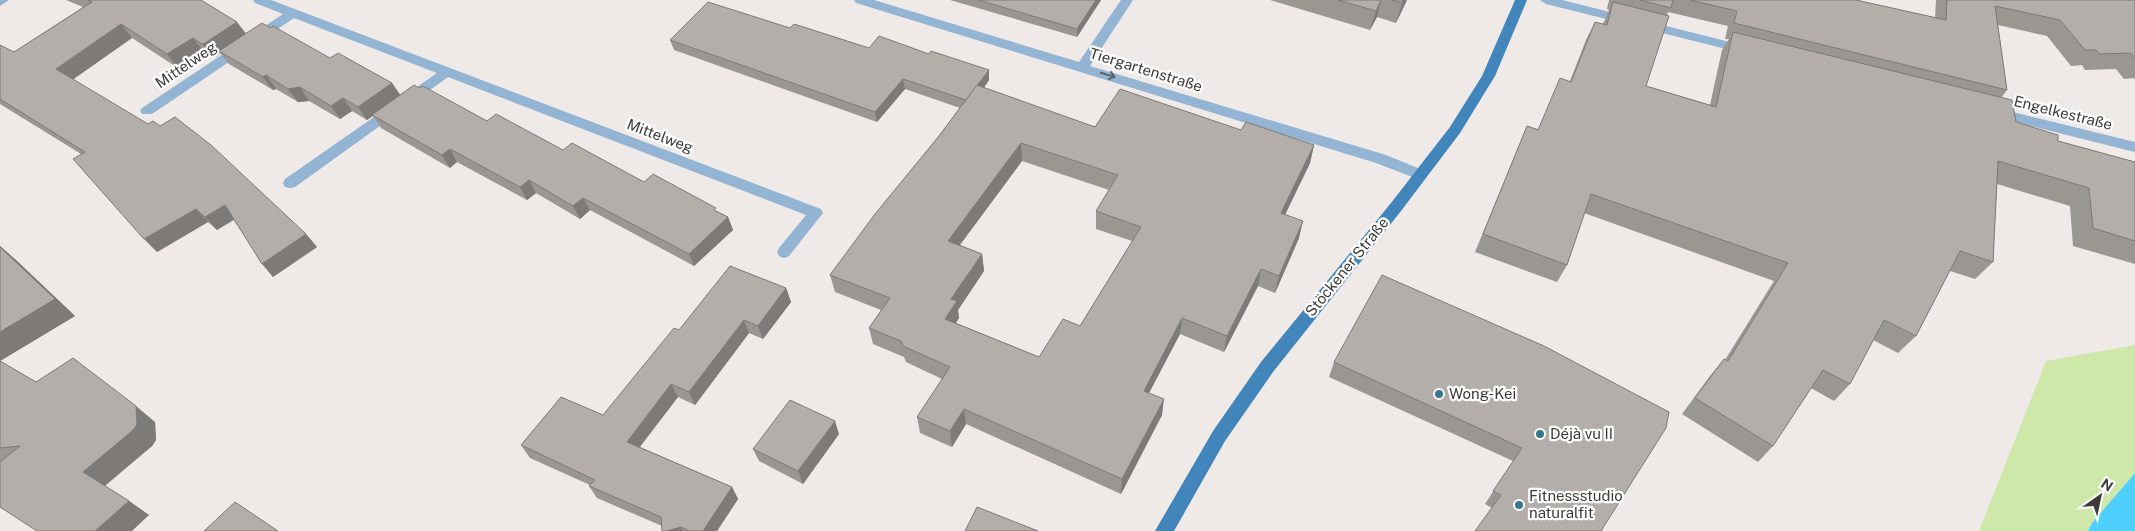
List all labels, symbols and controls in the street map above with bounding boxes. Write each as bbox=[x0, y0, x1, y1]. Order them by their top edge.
street label: Mittelweg bbox=[152, 38, 219, 91]
street label: Tiergartenstraße bbox=[1088, 44, 1205, 95]
one-way arrow bbox=[1099, 71, 1115, 81]
street label: Engelkestraße bbox=[2012, 92, 2114, 133]
street label: Mittelweg bbox=[625, 115, 696, 156]
street label: Stöckener Straße bbox=[1302, 214, 1392, 319]
place label: Wong-Kei bbox=[1449, 385, 1516, 402]
marker: Wong-Kei bbox=[1433, 388, 1445, 400]
place label: Déjà vu II bbox=[1550, 425, 1613, 442]
marker: Déjà vu II bbox=[1534, 428, 1546, 440]
north arrow bbox=[2075, 471, 2125, 521]
text: N bbox=[2098, 475, 2116, 495]
place label: Fitnessstudio naturalfit bbox=[1529, 487, 1623, 521]
marker: Fitnessstudio naturalfit bbox=[1513, 499, 1525, 511]

